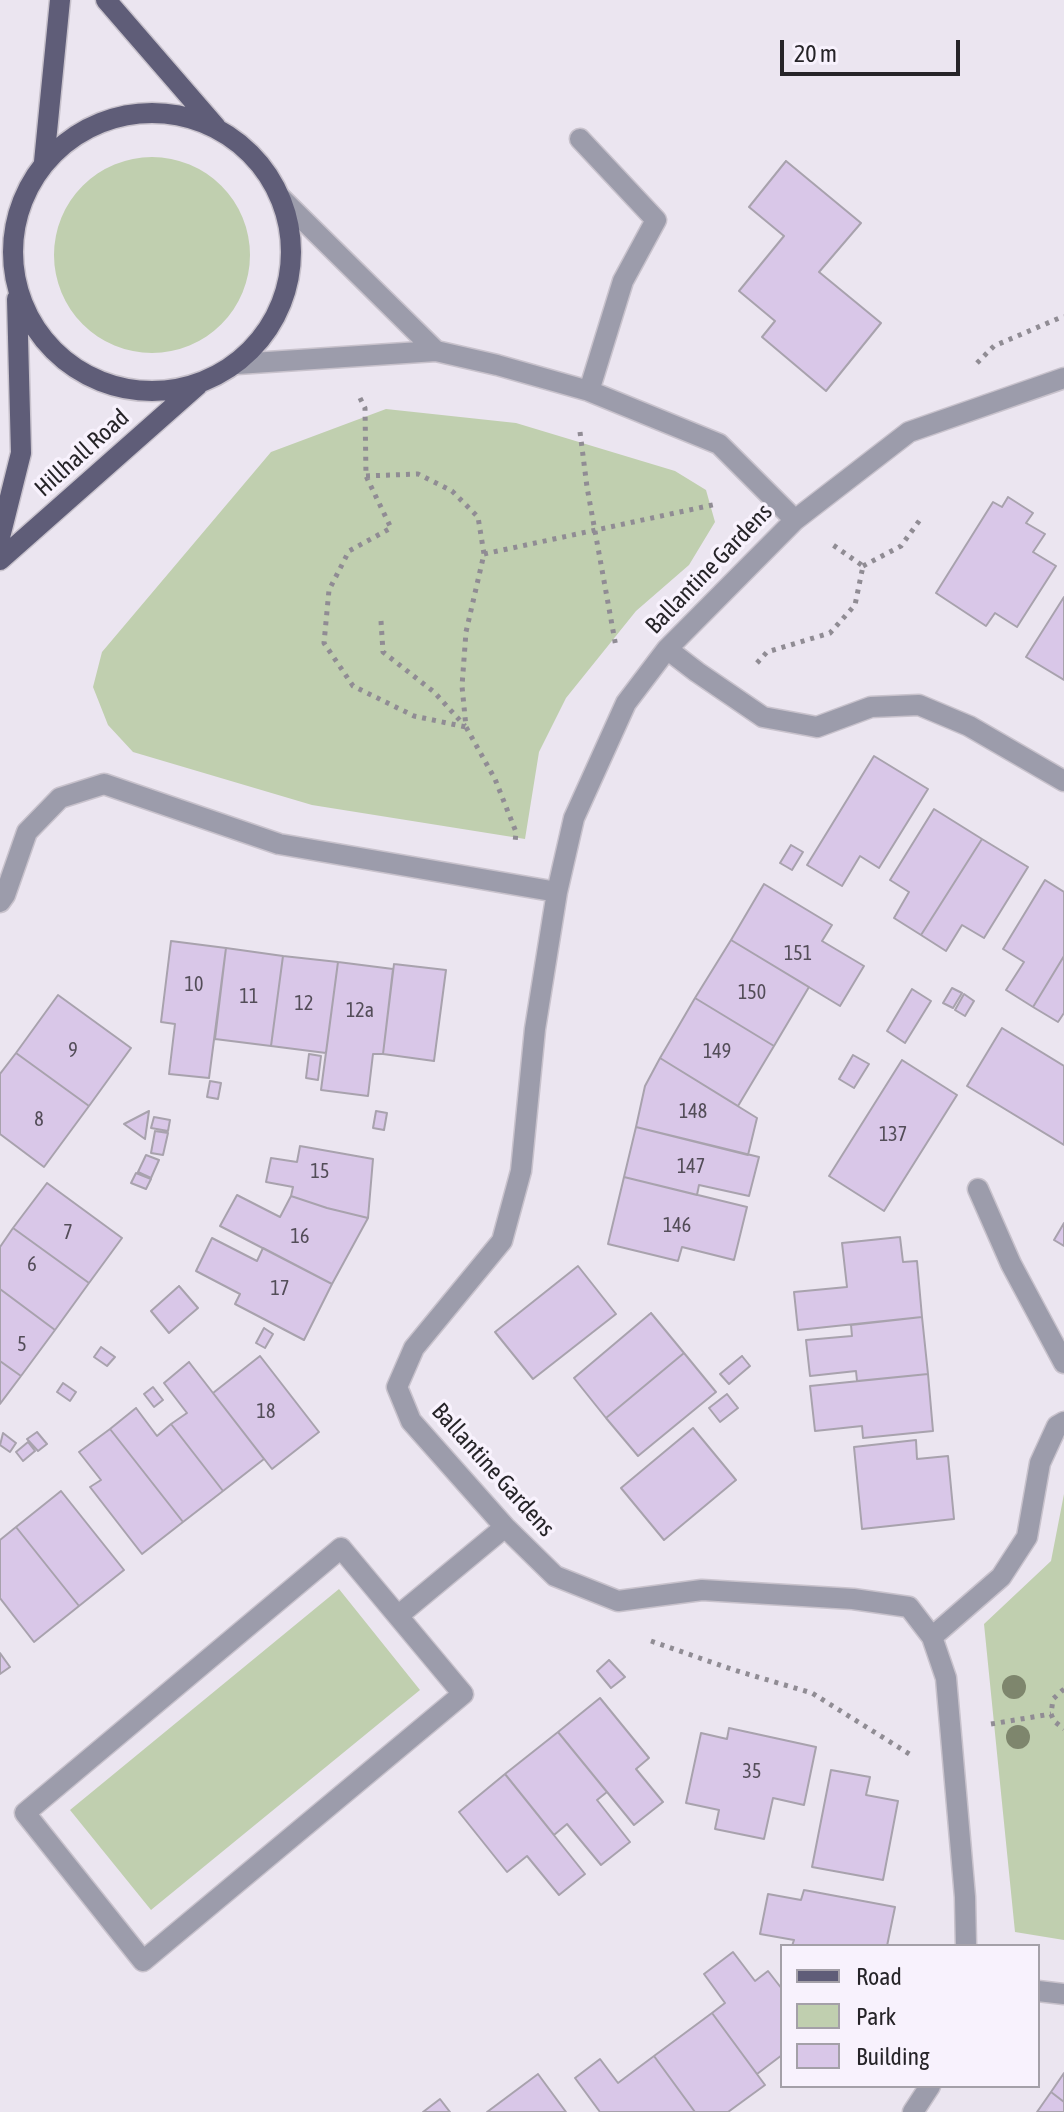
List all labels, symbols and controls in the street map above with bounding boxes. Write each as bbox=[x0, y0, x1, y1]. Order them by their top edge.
scale bar bbox=[784, 24, 964, 74]
text: 20 m bbox=[794, 40, 837, 67]
street label: Hillhall Road bbox=[29, 403, 135, 503]
street label: Ballantine Gardens bbox=[640, 498, 778, 640]
house number: 151 bbox=[784, 942, 812, 966]
house number: 10 bbox=[185, 973, 203, 997]
house number: 150 bbox=[738, 981, 766, 1005]
house number: 11 bbox=[240, 985, 258, 1009]
house number: 12 bbox=[295, 992, 313, 1016]
house number: 12a bbox=[346, 999, 374, 1023]
house number: 9 bbox=[68, 1039, 78, 1063]
house number: 149 bbox=[703, 1040, 731, 1064]
house number: 148 bbox=[679, 1100, 707, 1124]
house number: 8 bbox=[34, 1108, 44, 1132]
house number: 137 bbox=[879, 1123, 907, 1147]
house number: 147 bbox=[677, 1155, 705, 1179]
house number: 15 bbox=[311, 1160, 329, 1184]
house number: 146 bbox=[663, 1214, 691, 1238]
house number: 7 bbox=[63, 1221, 73, 1245]
house number: 16 bbox=[291, 1225, 309, 1249]
house number: 6 bbox=[27, 1253, 37, 1277]
house number: 17 bbox=[271, 1277, 289, 1301]
house number: 5 bbox=[17, 1333, 27, 1357]
street label: Ballantine Gardens bbox=[426, 1397, 560, 1543]
house number: 18 bbox=[257, 1400, 275, 1424]
house number: 35 bbox=[743, 1760, 761, 1784]
legend bbox=[780, 1944, 1040, 2088]
text: Road bbox=[856, 1963, 902, 1990]
text: Park bbox=[856, 2003, 896, 2030]
text: Building bbox=[856, 2043, 929, 2070]

